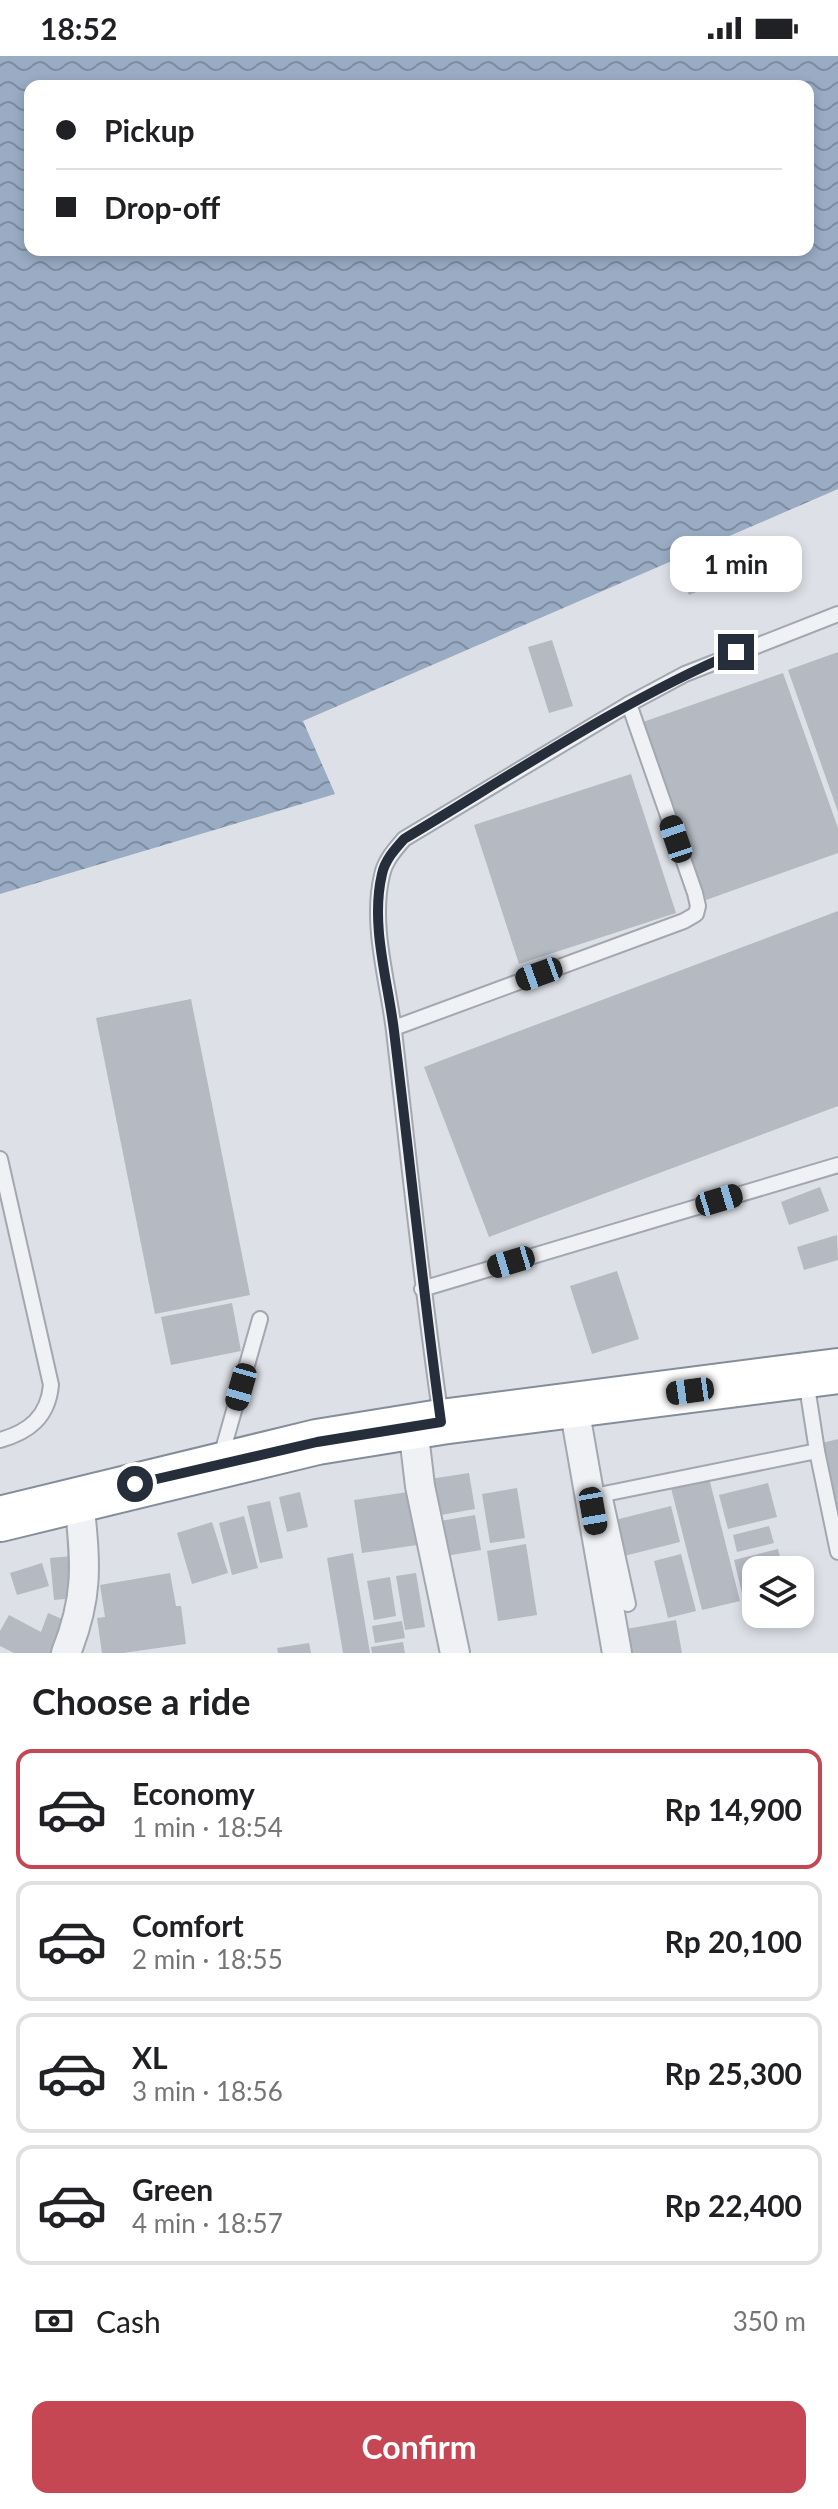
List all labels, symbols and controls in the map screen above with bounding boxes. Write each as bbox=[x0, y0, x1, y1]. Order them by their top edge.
text: 18:52 bbox=[40, 10, 117, 46]
text: Pickup bbox=[104, 112, 195, 148]
text: Drop-off bbox=[104, 189, 220, 225]
callout: 1 min bbox=[670, 536, 802, 592]
text: 1 min bbox=[704, 548, 768, 580]
route end bbox=[718, 634, 754, 670]
car bbox=[657, 812, 695, 866]
car bbox=[512, 955, 566, 993]
car bbox=[693, 1182, 745, 1218]
car bbox=[485, 1244, 537, 1280]
car bbox=[223, 1361, 259, 1413]
car bbox=[665, 1376, 715, 1406]
route start bbox=[117, 1466, 153, 1502]
car bbox=[577, 1485, 609, 1537]
map controls bbox=[742, 1556, 814, 1628]
button: layers bbox=[742, 1556, 814, 1628]
text: Choose a ride bbox=[32, 1679, 251, 1723]
icon: car bbox=[36, 1773, 108, 1845]
text: Economy bbox=[132, 1775, 255, 1811]
text: Rp 14,900 bbox=[665, 1791, 802, 1827]
text: 1 min · 18:54 bbox=[132, 1811, 283, 1843]
icon: car bbox=[36, 1905, 108, 1977]
text: Comfort bbox=[132, 1907, 244, 1943]
text: Rp 20,100 bbox=[665, 1923, 802, 1959]
text: 2 min · 18:55 bbox=[132, 1943, 283, 1975]
icon: car bbox=[36, 2037, 108, 2109]
text: XL bbox=[132, 2039, 168, 2075]
text: Rp 25,300 bbox=[665, 2055, 802, 2091]
text: 3 min · 18:56 bbox=[132, 2075, 283, 2107]
icon: car bbox=[36, 2169, 108, 2241]
text: Green bbox=[132, 2171, 213, 2207]
text: Rp 22,400 bbox=[665, 2187, 802, 2223]
text: 4 min · 18:57 bbox=[132, 2207, 283, 2239]
icon: cash bbox=[32, 2299, 76, 2343]
text: Cash bbox=[96, 2303, 161, 2339]
text: 350 m bbox=[733, 2305, 806, 2337]
button: Confirm bbox=[32, 2401, 806, 2493]

